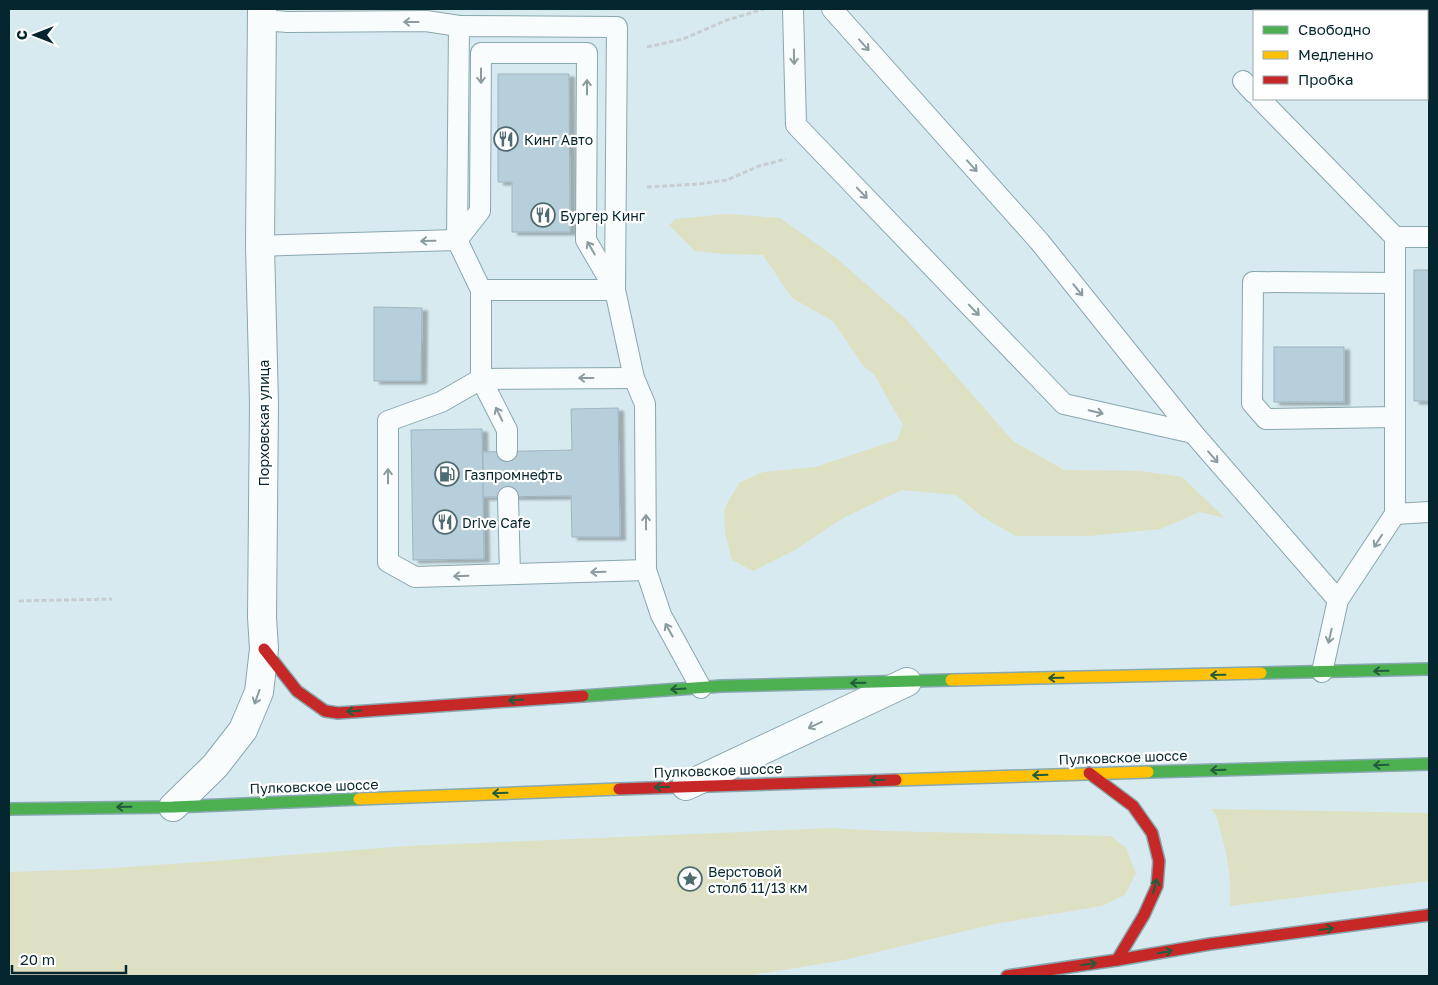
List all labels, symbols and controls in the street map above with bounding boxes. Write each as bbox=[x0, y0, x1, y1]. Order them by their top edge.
north arrow bbox=[10, 10, 60, 60]
legend bbox=[1253, 10, 1428, 100]
one-way arrow bbox=[403, 17, 419, 27]
text: Свободно bbox=[1298, 20, 1371, 38]
text: С bbox=[13, 30, 30, 40]
one-way arrow bbox=[858, 39, 870, 52]
text: Медленно bbox=[1298, 45, 1374, 63]
one-way arrow bbox=[789, 49, 799, 65]
one-way arrow bbox=[476, 67, 486, 83]
text: Пробка bbox=[1298, 70, 1353, 88]
one-way arrow bbox=[582, 79, 592, 96]
restaurant icon: Кинг Авто bbox=[493, 126, 519, 152]
place label: Кинг Авто bbox=[524, 131, 593, 148]
one-way arrow bbox=[966, 160, 978, 173]
one-way arrow bbox=[856, 187, 868, 199]
restaurant icon: Бургер Кинг bbox=[530, 202, 556, 228]
place label: Бургер Кинг bbox=[560, 207, 646, 224]
one-way arrow bbox=[420, 236, 436, 246]
one-way arrow bbox=[586, 241, 596, 256]
one-way arrow bbox=[1072, 283, 1083, 296]
one-way arrow bbox=[968, 304, 980, 317]
street label: Порховская улица bbox=[255, 360, 272, 486]
one-way arrow bbox=[578, 373, 594, 383]
one-way arrow bbox=[494, 407, 503, 422]
one-way arrow bbox=[1087, 407, 1103, 417]
one-way arrow bbox=[1207, 450, 1219, 463]
fuel station icon: Газпромнефть bbox=[434, 461, 460, 487]
place label: Газпромнефть bbox=[464, 466, 562, 483]
one-way arrow bbox=[383, 469, 393, 485]
restaurant icon: Drive Cafe bbox=[432, 509, 458, 535]
place label: Drive Cafe bbox=[462, 514, 531, 531]
one-way arrow bbox=[641, 514, 651, 530]
one-way arrow bbox=[1372, 533, 1382, 547]
one-way arrow bbox=[590, 567, 606, 577]
one-way arrow bbox=[453, 571, 469, 580]
one-way arrow bbox=[664, 622, 674, 637]
one-way arrow bbox=[1325, 628, 1334, 644]
one-way arrow bbox=[1373, 666, 1389, 675]
one-way arrow bbox=[1210, 670, 1226, 679]
one-way arrow bbox=[1048, 674, 1064, 683]
one-way arrow bbox=[850, 678, 866, 688]
one-way arrow bbox=[671, 685, 687, 694]
one-way arrow bbox=[252, 689, 261, 704]
one-way arrow bbox=[509, 696, 525, 705]
one-way arrow bbox=[346, 707, 362, 716]
one-way arrow bbox=[808, 721, 823, 730]
street label: Пулковское шоссе bbox=[1058, 746, 1188, 768]
street label: Пулковское шоссе bbox=[653, 759, 783, 781]
one-way arrow bbox=[1373, 760, 1389, 770]
one-way arrow bbox=[1210, 765, 1226, 774]
one-way arrow bbox=[1032, 770, 1048, 780]
street label: Пулковское шоссе bbox=[249, 775, 379, 797]
one-way arrow bbox=[870, 775, 886, 785]
one-way arrow bbox=[655, 782, 671, 791]
one-way arrow bbox=[492, 789, 508, 798]
one-way arrow bbox=[116, 802, 132, 812]
place label: Верстовой столб 11/13 км bbox=[708, 863, 808, 896]
place icon: Верстовой столб 11/13 км bbox=[677, 866, 703, 892]
one-way arrow bbox=[1151, 878, 1161, 894]
one-way arrow bbox=[1318, 924, 1334, 934]
scale bar bbox=[12, 942, 126, 974]
one-way arrow bbox=[1157, 946, 1173, 956]
text: 20 m bbox=[20, 950, 55, 968]
one-way arrow bbox=[1081, 959, 1097, 969]

